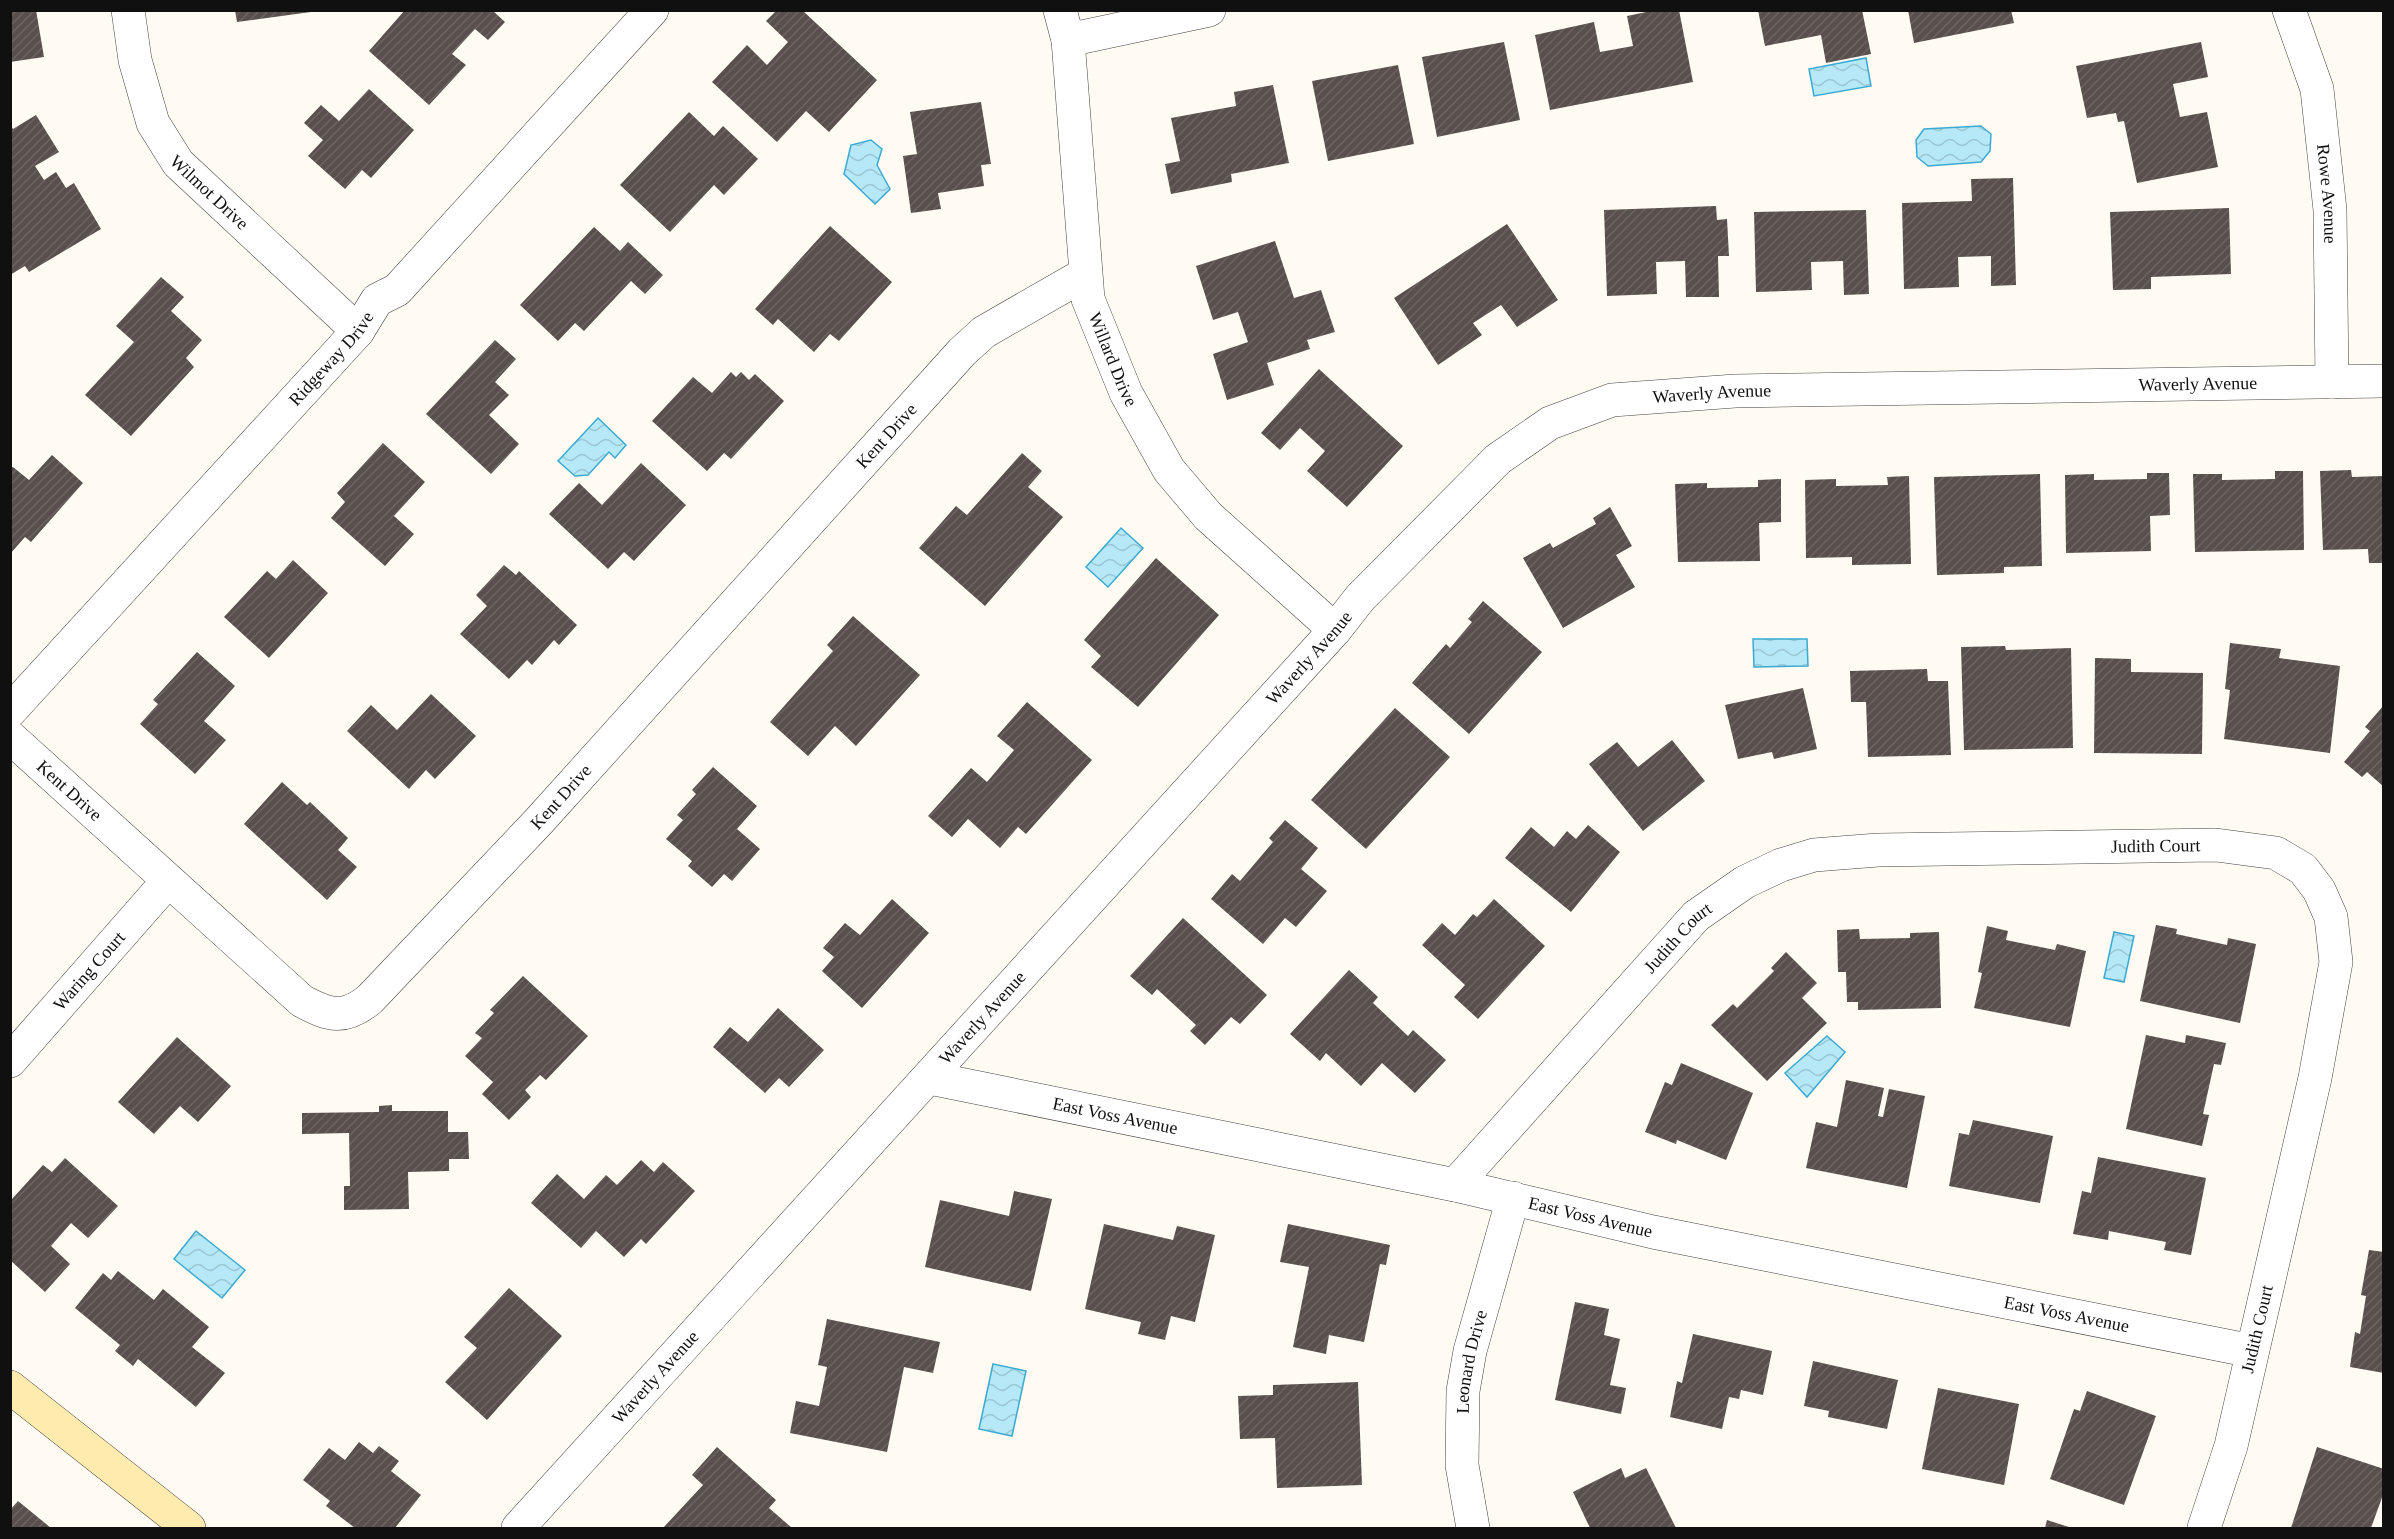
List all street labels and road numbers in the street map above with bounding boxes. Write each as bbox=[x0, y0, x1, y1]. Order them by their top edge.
street label: Rowe Avenue bbox=[2313, 143, 2340, 244]
street label: Wilmot Drive bbox=[166, 151, 253, 234]
street label: Ridgeway Drive bbox=[285, 308, 378, 410]
street label: Willard Drive bbox=[1084, 309, 1141, 410]
street label: Waverly Avenue bbox=[2138, 373, 2257, 395]
street label: Waverly Avenue bbox=[1652, 380, 1771, 407]
street label: Kent Drive bbox=[852, 399, 921, 473]
street label: Waverly Avenue bbox=[1262, 607, 1356, 709]
street label: Kent Drive bbox=[33, 756, 106, 825]
street label: Kent Drive bbox=[526, 760, 595, 833]
street label: Judith Court bbox=[2111, 835, 2201, 857]
street label: Judith Court bbox=[1640, 898, 1715, 977]
street label: Waring Court bbox=[49, 927, 129, 1014]
street label: Waverly Avenue bbox=[935, 967, 1030, 1068]
street label: East Voss Avenue bbox=[1051, 1093, 1179, 1138]
street label: East Voss Avenue bbox=[1526, 1193, 1655, 1242]
street label: Judith Court bbox=[2237, 1283, 2277, 1375]
street label: East Voss Avenue bbox=[2002, 1292, 2131, 1336]
street label: Leonard Drive bbox=[1453, 1308, 1491, 1414]
street label: Waverly Avenue bbox=[608, 1326, 703, 1428]

